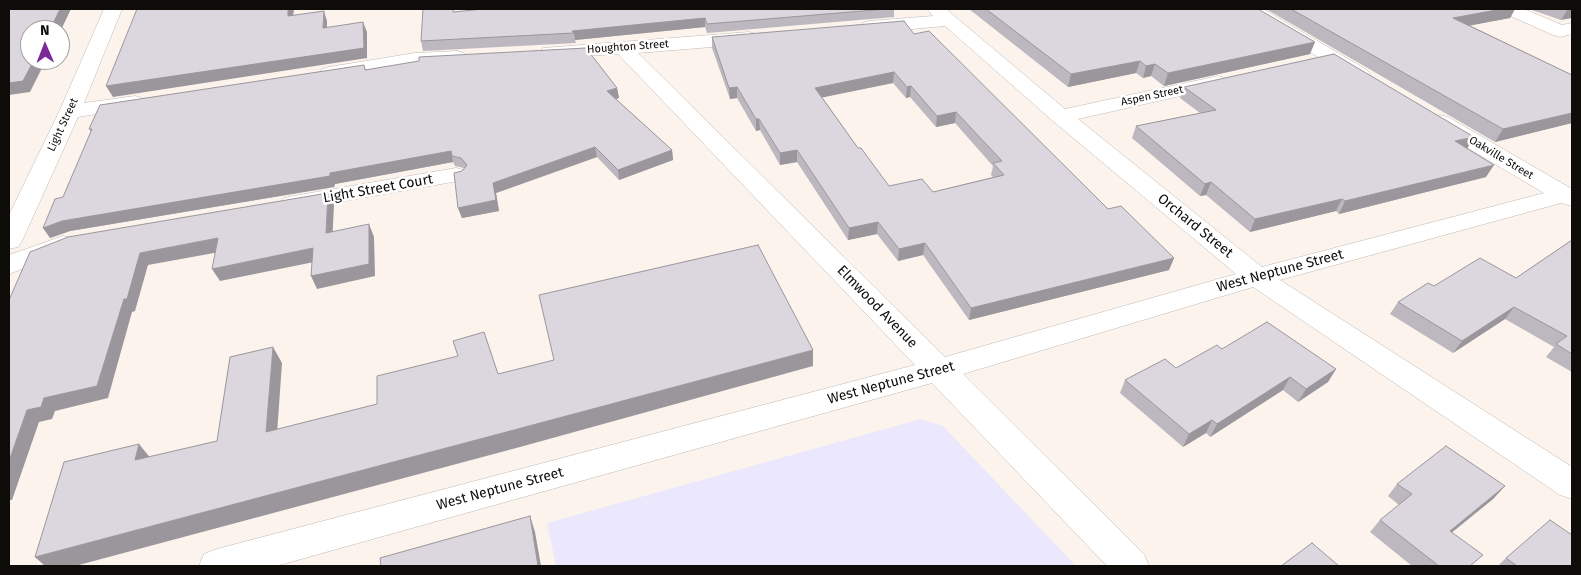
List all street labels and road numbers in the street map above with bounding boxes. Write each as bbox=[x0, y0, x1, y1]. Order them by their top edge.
street label: Houghton Street bbox=[587, 38, 669, 56]
street label: Aspen Street bbox=[1120, 83, 1184, 109]
street label: Light Street bbox=[45, 96, 81, 154]
street label: Oakville Street bbox=[1466, 134, 1536, 182]
street label: Light Street Court bbox=[322, 171, 434, 207]
street label: Orchard Street bbox=[1154, 190, 1236, 262]
street label: West Neptune Street bbox=[1215, 246, 1345, 296]
street label: Elmwood Avenue bbox=[833, 262, 921, 352]
street label: West Neptune Street bbox=[826, 358, 956, 408]
street label: West Neptune Street bbox=[435, 464, 565, 514]

